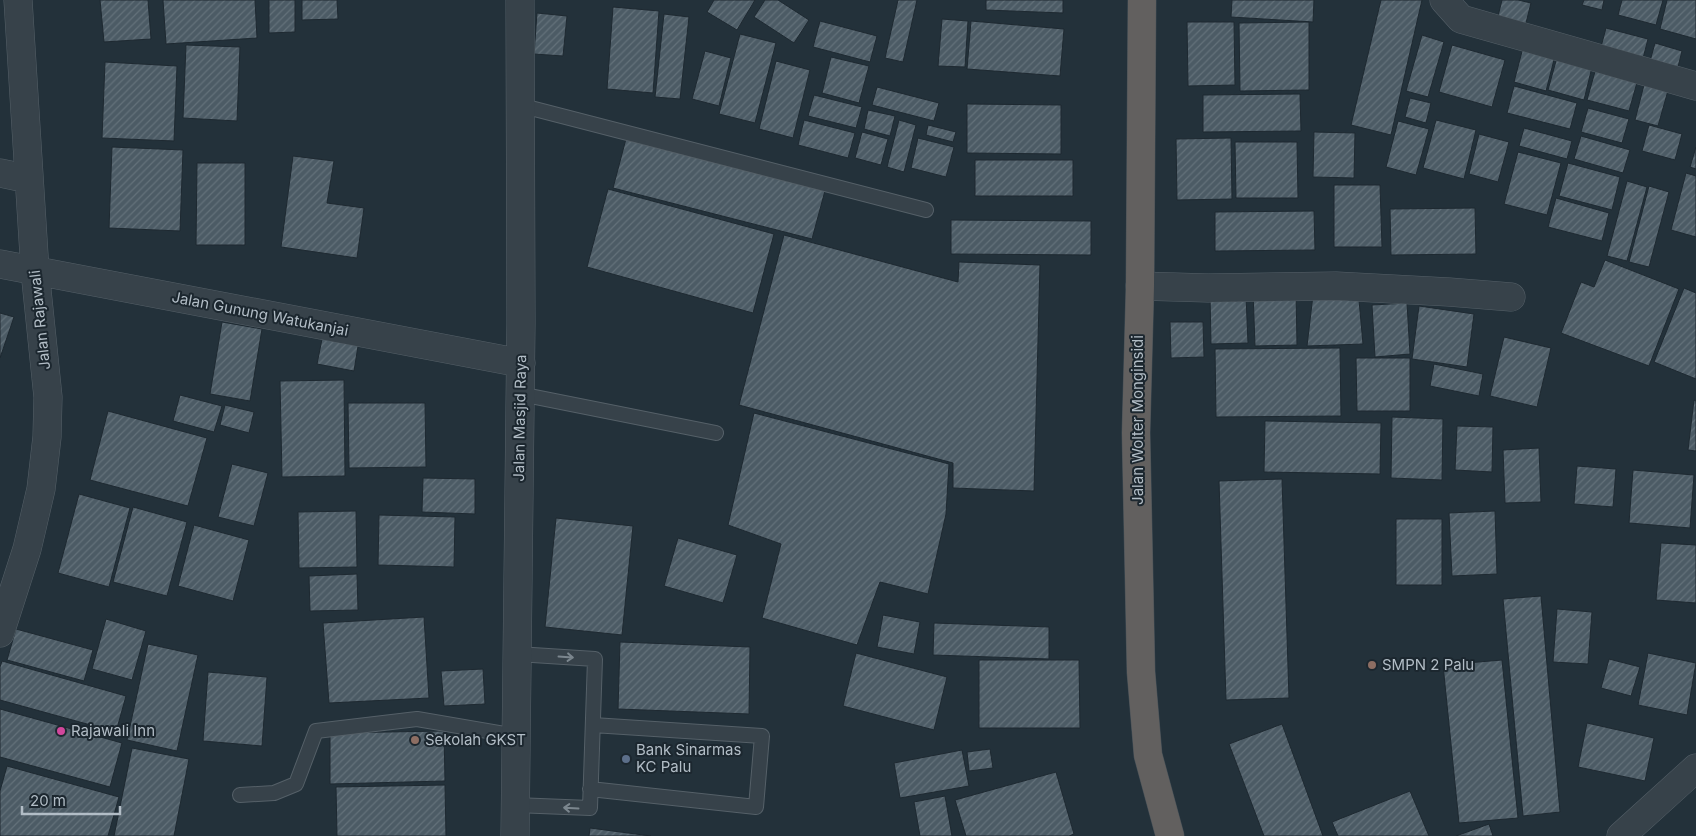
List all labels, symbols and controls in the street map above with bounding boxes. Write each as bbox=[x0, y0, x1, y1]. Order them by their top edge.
street label: Jalan Rajawali bbox=[25, 269, 54, 371]
street label: Jalan Gunung Watukanjai bbox=[170, 287, 350, 340]
street label: Jalan Wolter Monginsidi bbox=[1128, 335, 1147, 505]
street label: Jalan Masjid Raya bbox=[509, 354, 530, 482]
one-way arrow bbox=[557, 653, 573, 662]
place label: SMPN 2 Palu bbox=[1382, 655, 1474, 674]
marker: SMPN 2 Palu bbox=[1366, 659, 1378, 671]
place label: Rajawali Inn bbox=[71, 721, 155, 740]
marker: Rajawali Inn bbox=[55, 725, 67, 737]
place label: Sekolah GKST bbox=[425, 730, 526, 749]
marker: Sekolah GKST bbox=[409, 734, 421, 746]
place label: Bank Sinarmas KC Palu bbox=[636, 740, 742, 776]
marker: Bank Sinarmas KC Palu bbox=[620, 753, 632, 765]
scale bar bbox=[22, 784, 120, 816]
text: 20 m bbox=[30, 791, 66, 810]
one-way arrow bbox=[563, 803, 579, 812]

